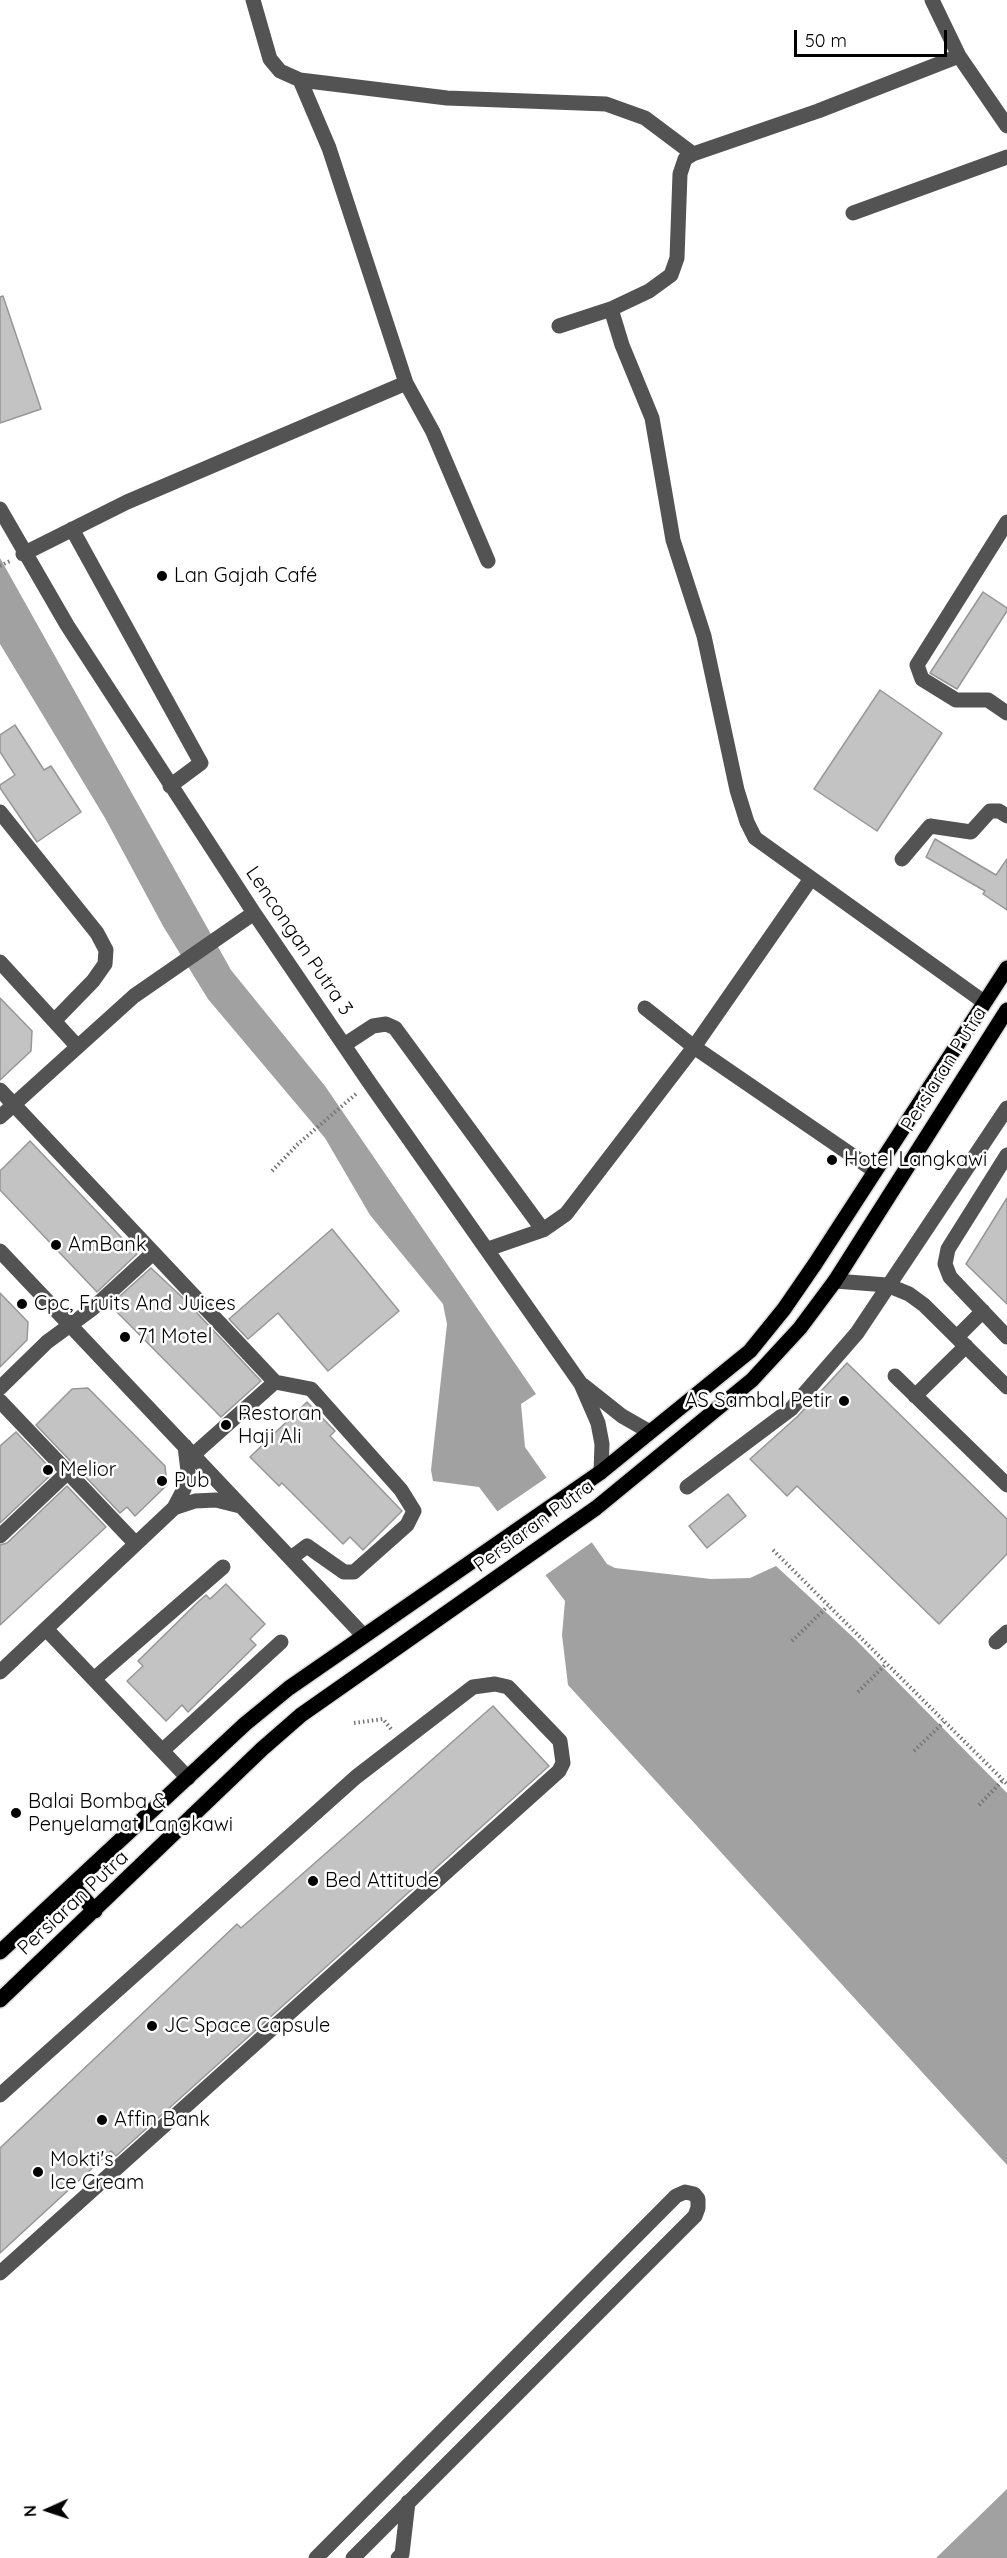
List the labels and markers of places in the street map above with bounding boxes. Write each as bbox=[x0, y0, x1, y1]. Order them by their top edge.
place label: Lan Gajah Café bbox=[174, 564, 317, 588]
marker: Lan Gajah Café bbox=[155, 569, 169, 583]
place label: Hotel Langkawi bbox=[844, 1148, 987, 1172]
marker: Hotel Langkawi bbox=[825, 1153, 839, 1167]
place label: AmBank bbox=[68, 1233, 147, 1257]
marker: AmBank bbox=[49, 1238, 63, 1252]
place label: Cpc, Fruits And Juices bbox=[34, 1292, 236, 1316]
marker: Cpc, Fruits And Juices bbox=[15, 1297, 29, 1311]
place label: 71 Motel bbox=[137, 1325, 212, 1349]
marker: 71 Motel bbox=[118, 1330, 132, 1344]
place label: AS Sambal Petir bbox=[685, 1389, 832, 1413]
marker: AS Sambal Petir bbox=[837, 1394, 851, 1408]
place label: Restoran Haji Ali bbox=[238, 1402, 322, 1449]
marker: Restoran Haji Ali bbox=[219, 1418, 233, 1432]
place label: Melior bbox=[60, 1458, 116, 1482]
marker: Melior bbox=[41, 1463, 55, 1477]
place label: Pub bbox=[174, 1469, 209, 1493]
marker: Pub bbox=[155, 1474, 169, 1488]
place label: Balai Bomba & Penyelamat Langkawi bbox=[28, 1790, 233, 1837]
marker: Balai Bomba & Penyelamat Langkawi bbox=[9, 1806, 23, 1820]
place label: Bed Attitude bbox=[325, 1869, 439, 1893]
marker: Bed Attitude bbox=[306, 1874, 320, 1888]
place label: JC Space Capsule bbox=[164, 2014, 330, 2038]
marker: JC Space Capsule bbox=[145, 2019, 159, 2033]
place label: Affin Bank bbox=[114, 2108, 210, 2132]
marker: Affin Bank bbox=[95, 2113, 109, 2127]
place label: Mokti's Ice Cream bbox=[50, 2148, 144, 2195]
marker: Mokti's Ice Cream bbox=[31, 2165, 45, 2179]

